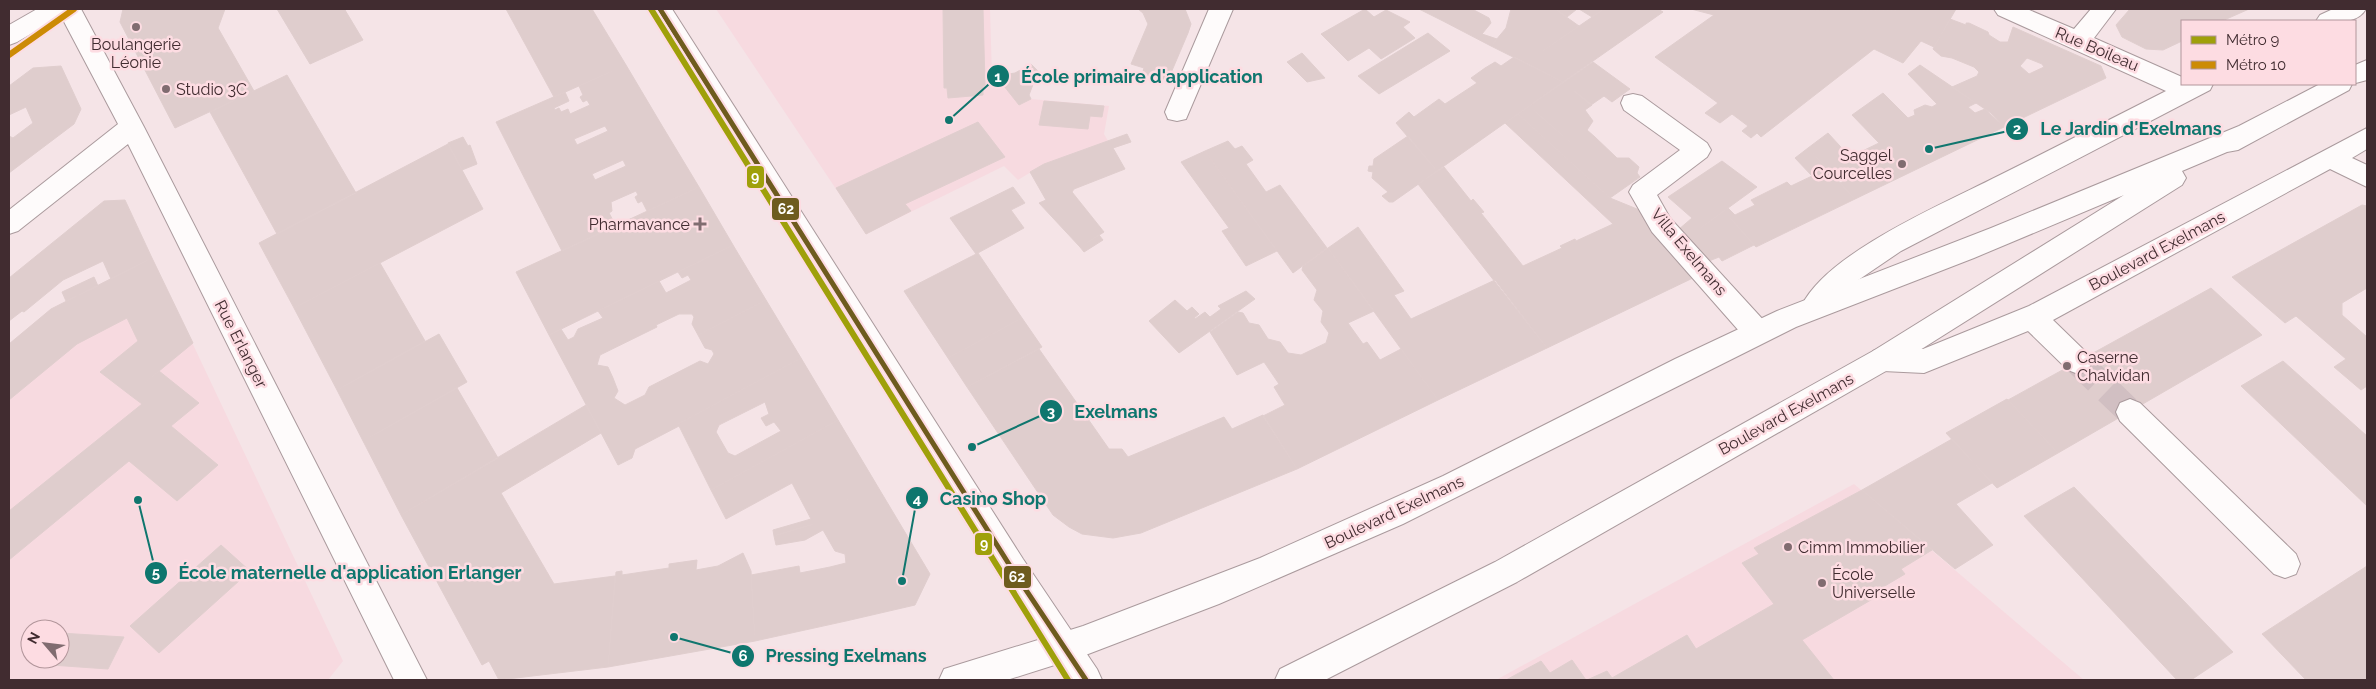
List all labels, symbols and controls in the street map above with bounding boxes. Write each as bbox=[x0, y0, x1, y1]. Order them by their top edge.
legend bbox=[2181, 20, 2356, 85]
marker: Boulangerie Léonie bbox=[130, 21, 142, 33]
street label: Rue Boileau bbox=[2052, 23, 2142, 75]
text: Métro 9 bbox=[2226, 31, 2280, 49]
place label: Boulangerie Léonie bbox=[91, 35, 181, 72]
text: Métro 10 bbox=[2226, 56, 2286, 74]
callout: École primaire d'application bbox=[986, 60, 1273, 93]
text: École primaire d'application bbox=[1021, 66, 1263, 87]
text: 1 bbox=[994, 68, 1002, 86]
place label: Studio 3C bbox=[176, 80, 247, 99]
marker: Studio 3C bbox=[160, 83, 172, 95]
callout: Le Jardin d'Exelmans bbox=[2005, 113, 2232, 146]
text: Le Jardin d'Exelmans bbox=[2040, 118, 2222, 139]
text: 2 bbox=[2013, 120, 2021, 138]
place label: Saggel Courcelles bbox=[1813, 146, 1893, 183]
marker: Saggel Courcelles bbox=[1896, 158, 1908, 170]
line badge: 9 bbox=[746, 165, 765, 189]
text: 9 bbox=[751, 169, 759, 185]
line badge: 62 bbox=[771, 197, 800, 221]
text: 62 bbox=[778, 201, 794, 217]
street label: Villa Exelmans bbox=[1647, 205, 1731, 299]
street label: Boulevard Exelmans bbox=[2086, 207, 2229, 295]
place label: Pharmavance bbox=[589, 215, 690, 234]
marker: Pharmavance bbox=[694, 218, 706, 230]
street label: Rue Erlanger bbox=[211, 297, 271, 391]
place label: Caserne Chalvidan bbox=[2077, 348, 2150, 385]
marker: Caserne Chalvidan bbox=[2061, 360, 2073, 372]
street label: Boulevard Exelmans bbox=[1715, 369, 1857, 459]
callout: Exelmans bbox=[1039, 395, 1167, 428]
text: Exelmans bbox=[1074, 401, 1158, 422]
text: 3 bbox=[1047, 403, 1055, 421]
street label: Boulevard Exelmans bbox=[1321, 471, 1467, 553]
callout: Casino Shop bbox=[905, 482, 1056, 515]
text: Casino Shop bbox=[940, 488, 1046, 509]
text: 4 bbox=[913, 490, 922, 508]
line badge: 9 bbox=[974, 532, 993, 556]
text: 9 bbox=[980, 536, 988, 552]
place label: Cimm Immobilier bbox=[1798, 538, 1925, 557]
marker: Cimm Immobilier bbox=[1782, 541, 1794, 553]
callout: École maternelle d'application Erlanger bbox=[143, 556, 532, 589]
text: École maternelle d'application Erlanger bbox=[178, 562, 522, 583]
text: 5 bbox=[152, 564, 160, 582]
place label: École Universelle bbox=[1832, 564, 1915, 602]
line badge: 62 bbox=[1003, 565, 1032, 589]
text: 62 bbox=[1009, 569, 1025, 585]
marker: École Universelle bbox=[1816, 577, 1828, 589]
north arrow bbox=[20, 619, 70, 669]
text: N bbox=[24, 629, 43, 646]
callout: Pressing Exelmans bbox=[731, 639, 937, 672]
text: Pressing Exelmans bbox=[765, 645, 927, 666]
text: 6 bbox=[738, 647, 748, 665]

